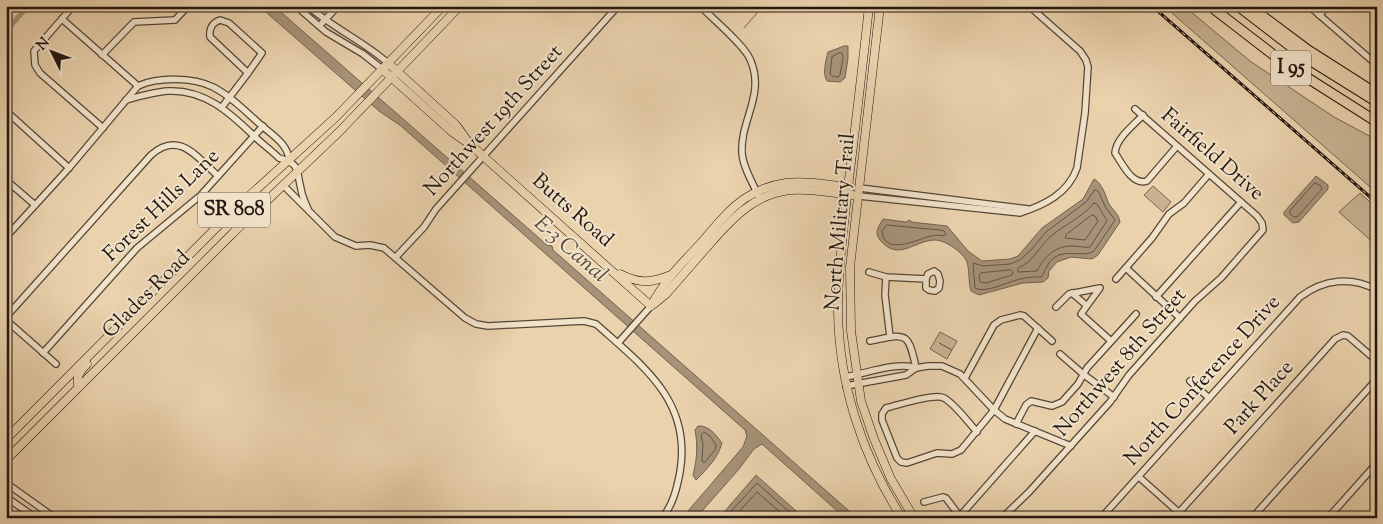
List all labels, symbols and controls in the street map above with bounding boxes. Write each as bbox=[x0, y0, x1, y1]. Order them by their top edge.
north arrow bbox=[28, 28, 78, 78]
text: N bbox=[33, 34, 55, 55]
street label: Northwest 19th Street bbox=[418, 38, 570, 204]
road number: I 95 bbox=[1271, 50, 1311, 86]
street label: Fairfield Drive bbox=[1154, 102, 1270, 208]
street label: North Military Trail bbox=[818, 132, 864, 312]
street label: Forest Hills Lane bbox=[97, 143, 227, 269]
street label: Butts Road bbox=[525, 167, 620, 255]
road number: SR 808 bbox=[198, 192, 270, 228]
water label: E-3 Canal bbox=[526, 209, 614, 291]
street label: Glades Road bbox=[96, 244, 198, 346]
street label: Northwest 8th Street bbox=[1048, 282, 1194, 444]
street label: North Conference Drive bbox=[1118, 289, 1288, 473]
street label: Park Place bbox=[1218, 354, 1302, 442]

